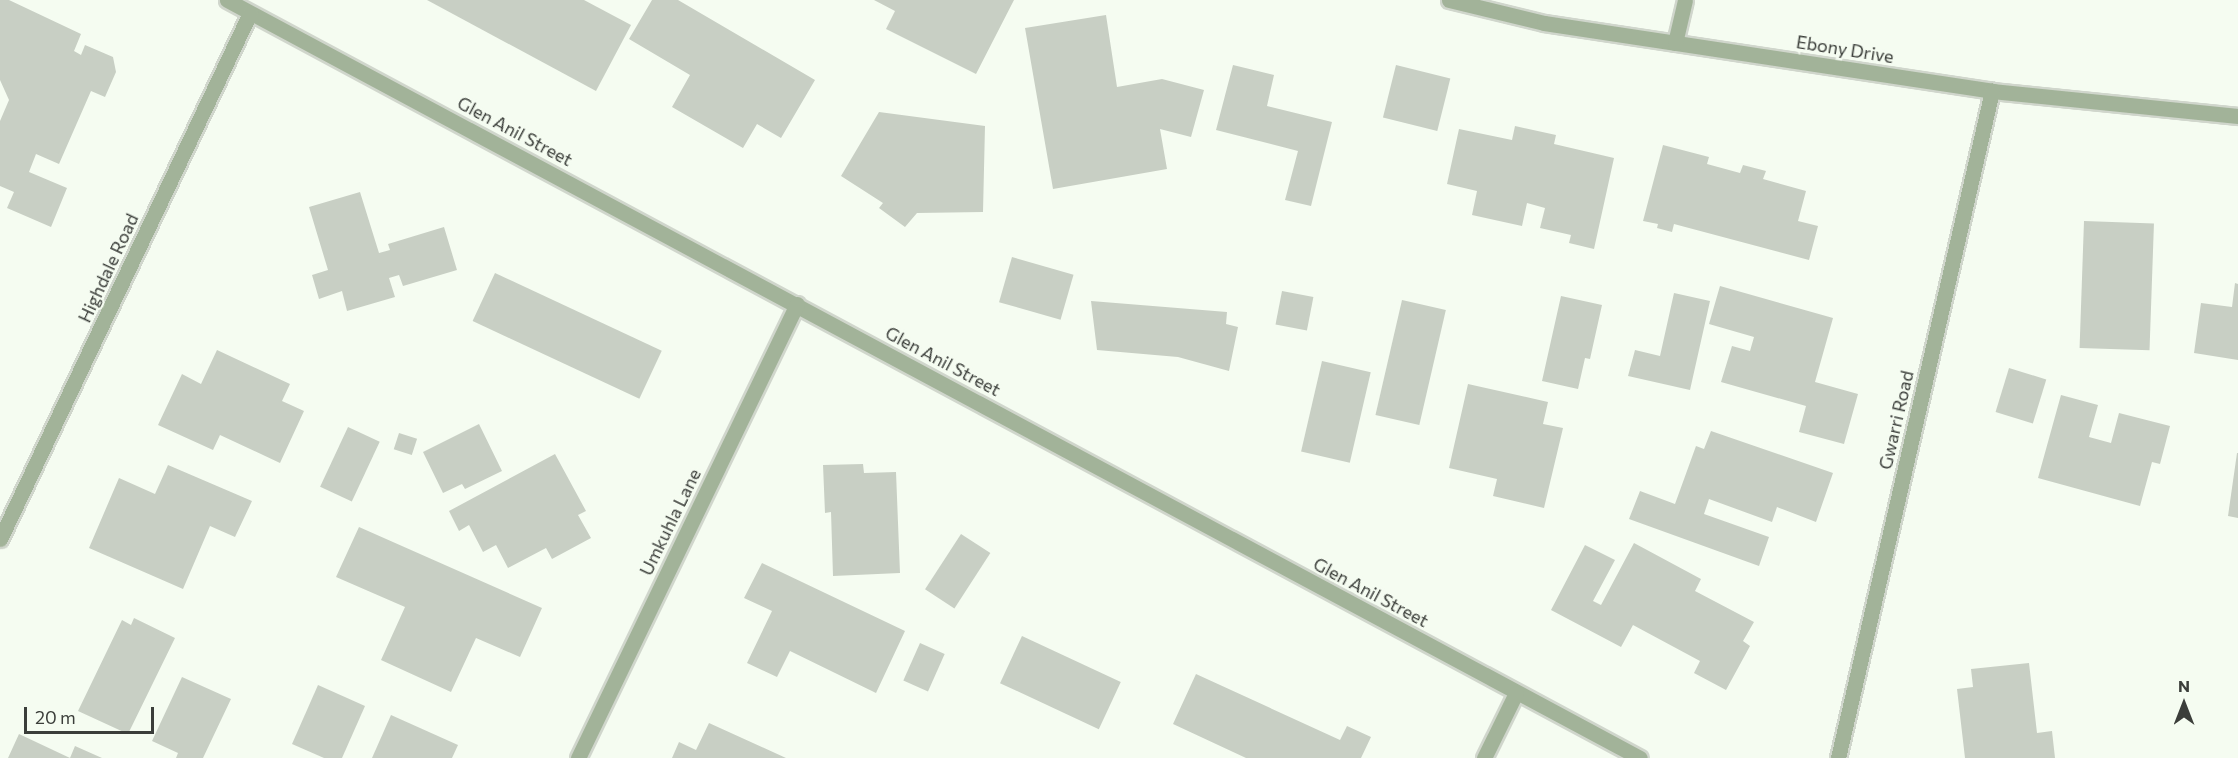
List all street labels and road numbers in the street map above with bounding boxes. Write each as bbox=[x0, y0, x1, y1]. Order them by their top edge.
street label: Ebony Drive bbox=[1795, 31, 1895, 67]
street label: Glen Anil Street bbox=[454, 92, 576, 170]
street label: Highdale Road bbox=[73, 210, 143, 326]
street label: Glen Anil Street bbox=[882, 322, 1004, 400]
street label: Gwarri Road bbox=[1874, 368, 1918, 472]
street label: Umkuhla Lane bbox=[635, 465, 705, 579]
street label: Glen Anil Street bbox=[1310, 553, 1432, 631]

